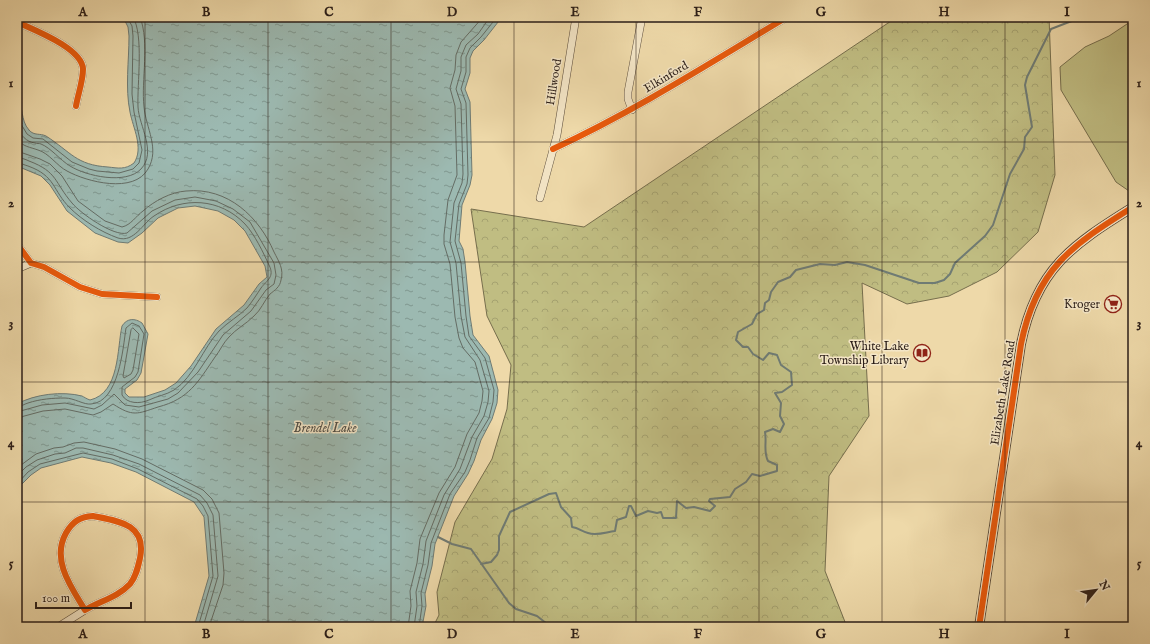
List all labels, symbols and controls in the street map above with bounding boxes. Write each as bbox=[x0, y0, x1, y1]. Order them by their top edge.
text: A bbox=[78, 4, 89, 21]
text: B bbox=[202, 4, 211, 21]
text: C bbox=[324, 4, 334, 21]
text: D bbox=[447, 4, 458, 21]
text: E bbox=[570, 4, 580, 21]
text: F bbox=[694, 4, 703, 21]
text: G bbox=[816, 4, 827, 21]
text: H bbox=[938, 4, 950, 21]
text: I bbox=[1064, 4, 1070, 21]
street label: Hillwood bbox=[543, 57, 565, 106]
street label: Elkinford bbox=[641, 58, 691, 96]
text: 1 bbox=[9, 75, 14, 92]
text: 1 bbox=[1137, 75, 1142, 92]
text: 2 bbox=[8, 195, 14, 212]
text: 2 bbox=[1136, 195, 1142, 212]
supermarket icon: Kroger bbox=[1103, 294, 1123, 314]
place label: Kroger bbox=[1064, 297, 1101, 312]
text: 3 bbox=[9, 315, 14, 332]
text: 3 bbox=[1137, 315, 1142, 332]
place label: White Lake Township Library bbox=[820, 339, 909, 369]
street label: Elizabeth Lake Road bbox=[987, 339, 1019, 446]
library icon: White Lake Township Library bbox=[912, 343, 932, 363]
water label: Brendel Lake bbox=[294, 420, 357, 437]
text: 4 bbox=[8, 435, 15, 452]
text: 4 bbox=[1136, 435, 1143, 452]
text: 5 bbox=[9, 555, 14, 572]
text: 5 bbox=[1137, 555, 1142, 572]
north arrow bbox=[1076, 570, 1116, 610]
text: N bbox=[1095, 577, 1113, 594]
scale bar bbox=[36, 584, 131, 610]
text: 100 m bbox=[42, 591, 70, 606]
text: A bbox=[78, 626, 89, 643]
text: B bbox=[202, 626, 211, 643]
text: C bbox=[324, 626, 334, 643]
text: D bbox=[447, 626, 458, 643]
text: E bbox=[570, 626, 580, 643]
text: F bbox=[694, 626, 703, 643]
text: G bbox=[816, 626, 827, 643]
text: H bbox=[938, 626, 950, 643]
text: I bbox=[1064, 626, 1070, 643]

